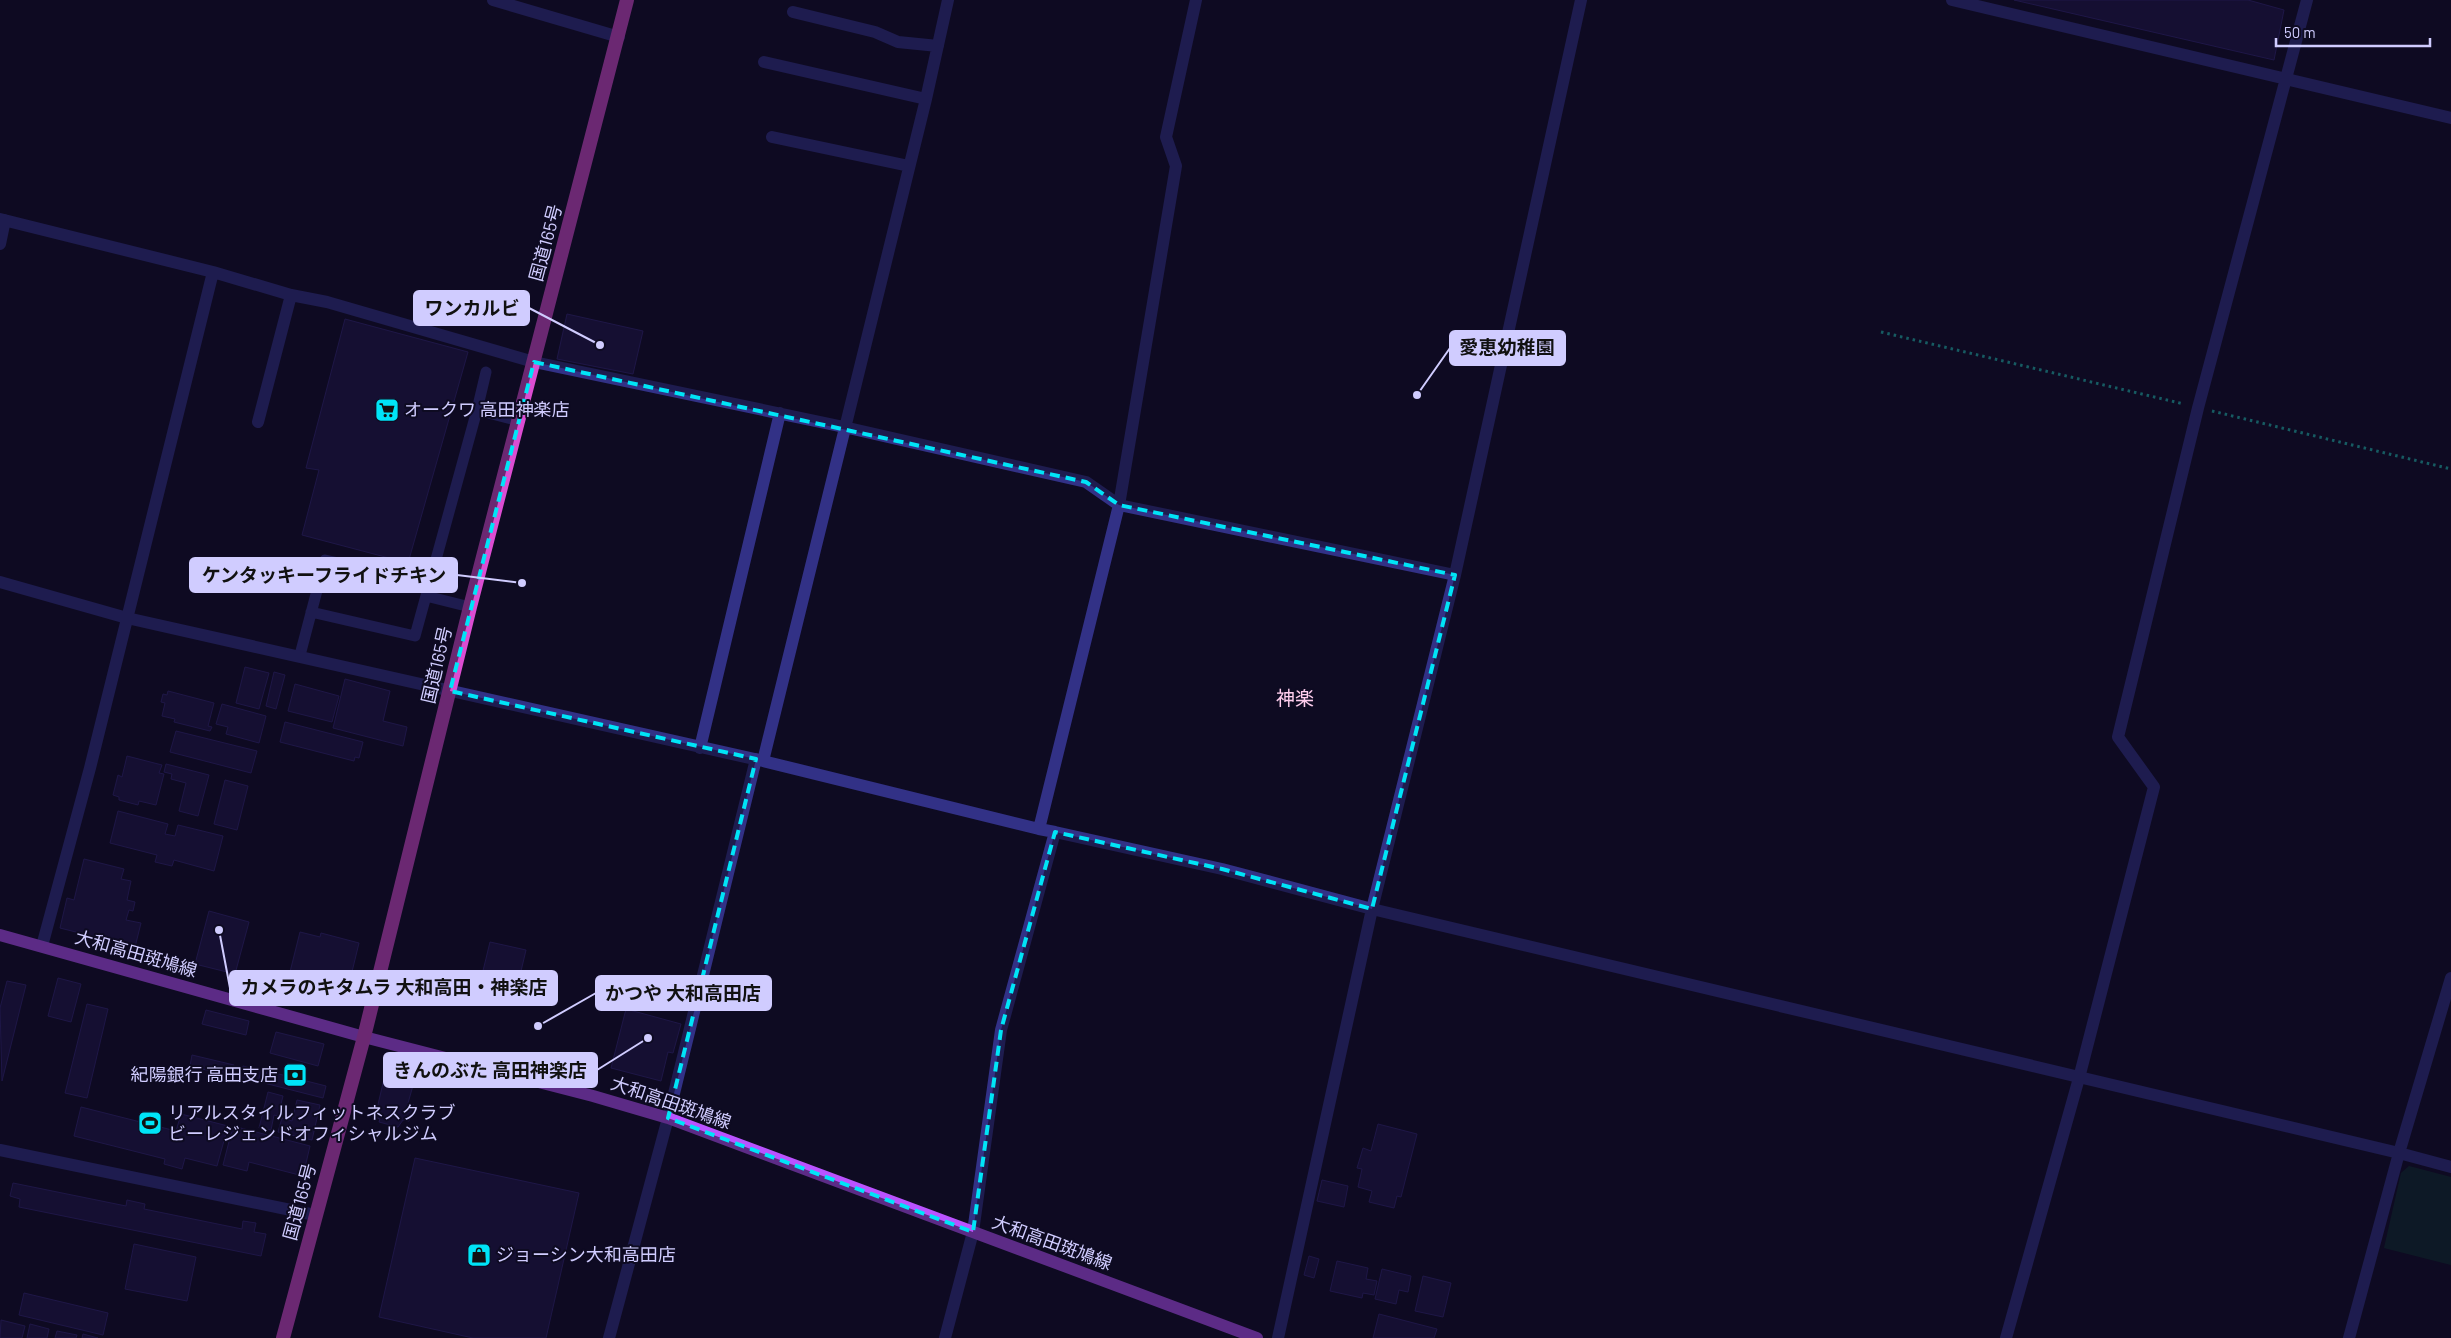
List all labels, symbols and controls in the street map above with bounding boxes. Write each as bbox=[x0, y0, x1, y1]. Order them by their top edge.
scale bar bbox=[2276, 15, 2430, 47]
text: 50 m bbox=[2284, 23, 2316, 41]
street label: 国道165号 bbox=[524, 202, 566, 284]
callout: ワンカルビ bbox=[414, 291, 529, 325]
text: ワンカルビ bbox=[424, 296, 520, 319]
callout: 愛恵幼稚園 bbox=[1450, 331, 1565, 365]
text: 愛恵幼稚園 bbox=[1459, 335, 1555, 358]
supermarket icon: オークワ 高田神楽店 bbox=[374, 397, 400, 423]
place label: オークワ 高田神楽店 bbox=[404, 398, 570, 420]
callout: ケンタッキーフライドチキン bbox=[190, 558, 457, 592]
text: ケンタッキーフライドチキン bbox=[202, 563, 446, 586]
street label: 国道165号 bbox=[416, 624, 456, 706]
district label: 神楽 bbox=[1276, 686, 1314, 709]
street label: 大和高田斑鳩線 bbox=[73, 925, 200, 981]
callout: カメラのキタムラ 大和高田・神楽店 bbox=[230, 971, 557, 1005]
text: カメラのキタムラ 大和高田・神楽店 bbox=[241, 975, 547, 998]
callout: かつや 大和高田店 bbox=[596, 976, 771, 1010]
text: かつや 大和高田店 bbox=[605, 981, 761, 1004]
callout: きんのぶた 高田神楽店 bbox=[384, 1053, 597, 1087]
text: きんのぶた 高田神楽店 bbox=[393, 1058, 587, 1081]
bank icon: 紀陽銀行 高田支店 bbox=[282, 1062, 308, 1088]
place label: 紀陽銀行 高田支店 bbox=[130, 1063, 278, 1085]
street label: 大和高田斑鳩線 bbox=[608, 1071, 734, 1133]
place label: リアルスタイルフィットネスクラブ ビーレジェンドオフィシャルジム bbox=[168, 1101, 455, 1144]
sports icon: リアルスタイルフィットネスクラブ ビーレジェンドオフィシャルジム bbox=[137, 1110, 163, 1136]
street label: 国道165号 bbox=[278, 1161, 320, 1243]
street label: 大和高田斑鳩線 bbox=[989, 1210, 1115, 1274]
shop icon: ジョーシン大和高田店 bbox=[466, 1242, 492, 1268]
place label: ジョーシン大和高田店 bbox=[496, 1243, 676, 1265]

